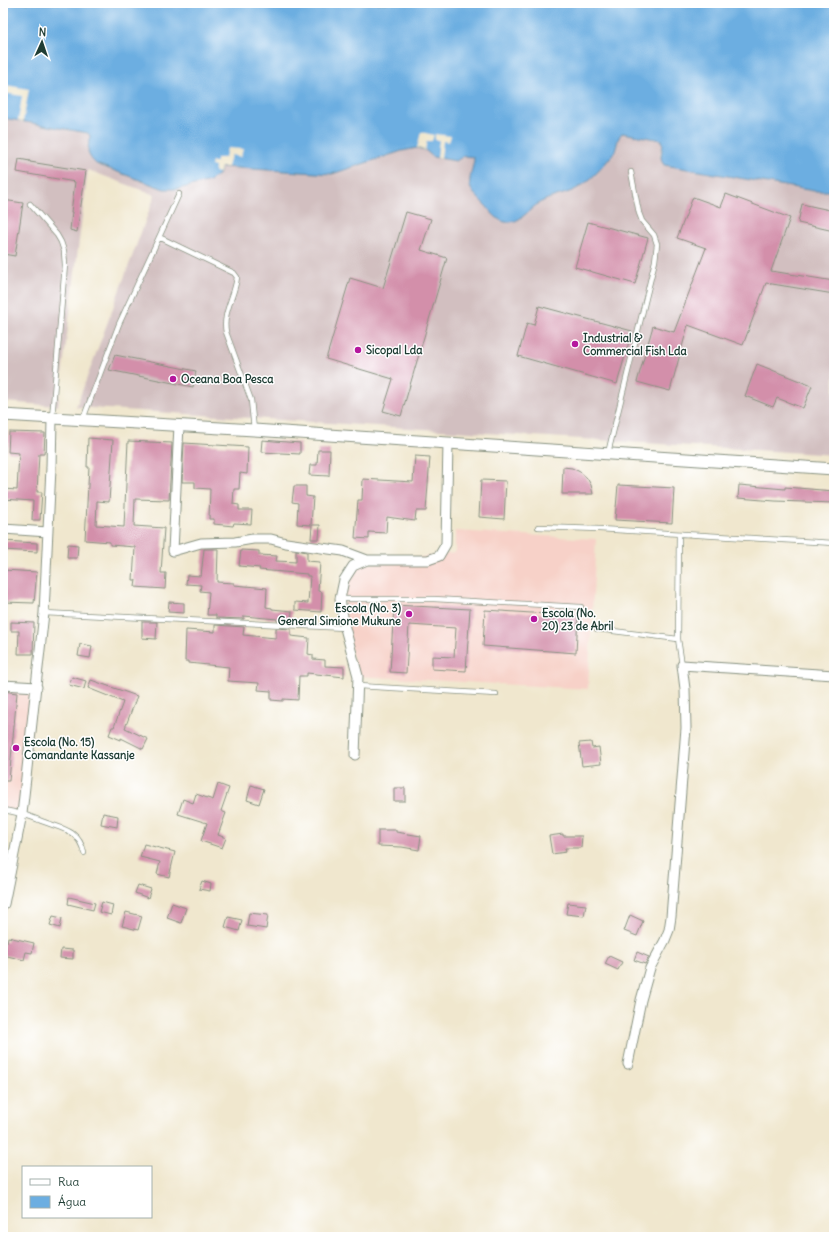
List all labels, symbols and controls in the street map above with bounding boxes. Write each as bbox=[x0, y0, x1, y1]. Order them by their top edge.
north arrow bbox=[22, 22, 62, 62]
text: N bbox=[38, 25, 47, 39]
place label: Industrial & Commercial Fish Lda bbox=[583, 331, 687, 358]
marker: Industrial & Commercial Fish Lda bbox=[570, 339, 580, 349]
place label: Sicopal Lda bbox=[366, 343, 423, 358]
marker: Sicopal Lda bbox=[353, 345, 363, 355]
place label: Oceana Boa Pesca bbox=[181, 372, 274, 386]
marker: Oceana Boa Pesca bbox=[168, 374, 178, 384]
place label: Escola (No. 3) General Simione Mukune bbox=[278, 601, 402, 628]
place label: Escola (No. 20) 23 de Abril bbox=[542, 606, 613, 634]
marker: Escola (No. 3) General Simione Mukune bbox=[404, 609, 414, 619]
marker: Escola (No. 20) 23 de Abril bbox=[529, 614, 539, 624]
place label: Escola (No. 15) Comandante Kassanje bbox=[24, 735, 135, 762]
marker: Escola (No. 15) Comandante Kassanje bbox=[11, 743, 21, 753]
legend bbox=[22, 1166, 152, 1218]
text: Rua bbox=[58, 1174, 80, 1189]
text: Água bbox=[58, 1194, 86, 1209]

